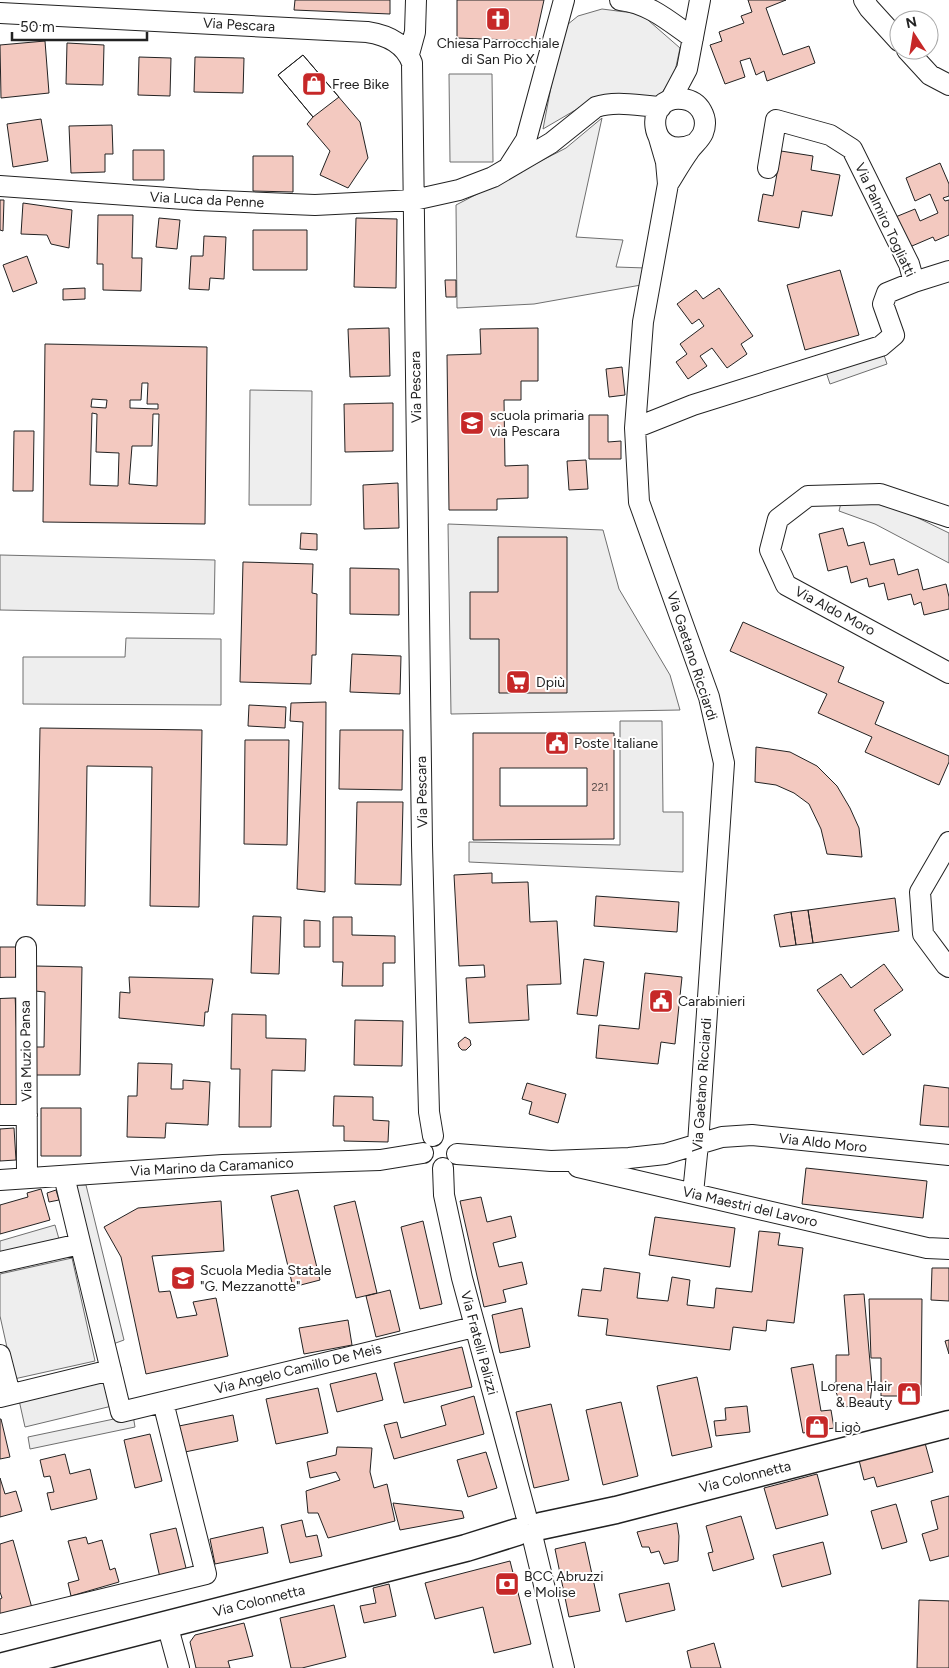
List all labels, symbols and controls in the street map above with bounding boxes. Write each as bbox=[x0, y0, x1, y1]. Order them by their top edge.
church icon: Chiesa Parrocchiale di San Pio X bbox=[485, 6, 511, 32]
scale bar bbox=[12, 10, 148, 42]
north arrow bbox=[889, 10, 939, 60]
text: N bbox=[904, 13, 918, 32]
street label: Via Pescara bbox=[202, 15, 276, 35]
text: 50 m bbox=[20, 18, 55, 36]
place label: Chiesa Parrocchiale di San Pio X bbox=[437, 35, 560, 68]
shop icon: Free Bike bbox=[301, 71, 327, 97]
place label: Free Bike bbox=[332, 76, 389, 93]
street label: Via Palmiro Togliatti bbox=[851, 160, 919, 280]
street label: Via Luca da Penne bbox=[149, 189, 265, 212]
street label: Via Pescara bbox=[407, 351, 425, 423]
place label: scuola primaria via Pescara bbox=[490, 407, 584, 440]
school or university icon: scuola primaria via Pescara bbox=[459, 410, 485, 436]
street label: Via Aldo Moro bbox=[792, 583, 878, 639]
street label: Via Gaetano Ricciardi bbox=[663, 589, 721, 723]
supermarket icon: Dpiù bbox=[505, 669, 531, 695]
place label: Dpiù bbox=[536, 674, 565, 691]
public building icon: Poste Italiane bbox=[544, 730, 570, 756]
place label: Poste Italiane bbox=[574, 735, 658, 752]
street label: Via Pescara bbox=[413, 756, 431, 828]
house number: 221 bbox=[592, 781, 608, 794]
public building icon: Carabinieri bbox=[648, 988, 674, 1014]
place label: Carabinieri bbox=[678, 993, 745, 1010]
street label: Via Muzio Pansa bbox=[17, 1000, 35, 1102]
street label: Via Gaetano Ricciardi bbox=[689, 1017, 715, 1153]
street label: Via Aldo Moro bbox=[778, 1130, 868, 1156]
street label: Via Marino da Caramanico bbox=[130, 1154, 294, 1180]
street label: Via Maestri del Lavoro bbox=[681, 1183, 819, 1231]
place label: Scuola Media Statale "G. Mezzanotte" bbox=[200, 1262, 332, 1295]
school or university icon: Scuola Media Statale "G. Mezzanotte" bbox=[170, 1265, 196, 1291]
street label: Via Fratelli Palizzi bbox=[457, 1289, 501, 1397]
street label: Via Angelo Camillo De Meis bbox=[213, 1340, 383, 1398]
place label: Lorena Hair & Beauty bbox=[820, 1378, 893, 1411]
shop icon: Lorena Hair & Beauty bbox=[896, 1381, 922, 1407]
shop icon: Ligò bbox=[804, 1414, 830, 1440]
place label: Ligò bbox=[834, 1419, 861, 1436]
street label: Via Colonnetta bbox=[697, 1457, 793, 1497]
place label: BCC Abruzzi e Molise bbox=[524, 1568, 603, 1601]
bank icon: BCC Abruzzi e Molise bbox=[494, 1571, 520, 1597]
street label: Via Colonnetta bbox=[211, 1581, 307, 1621]

